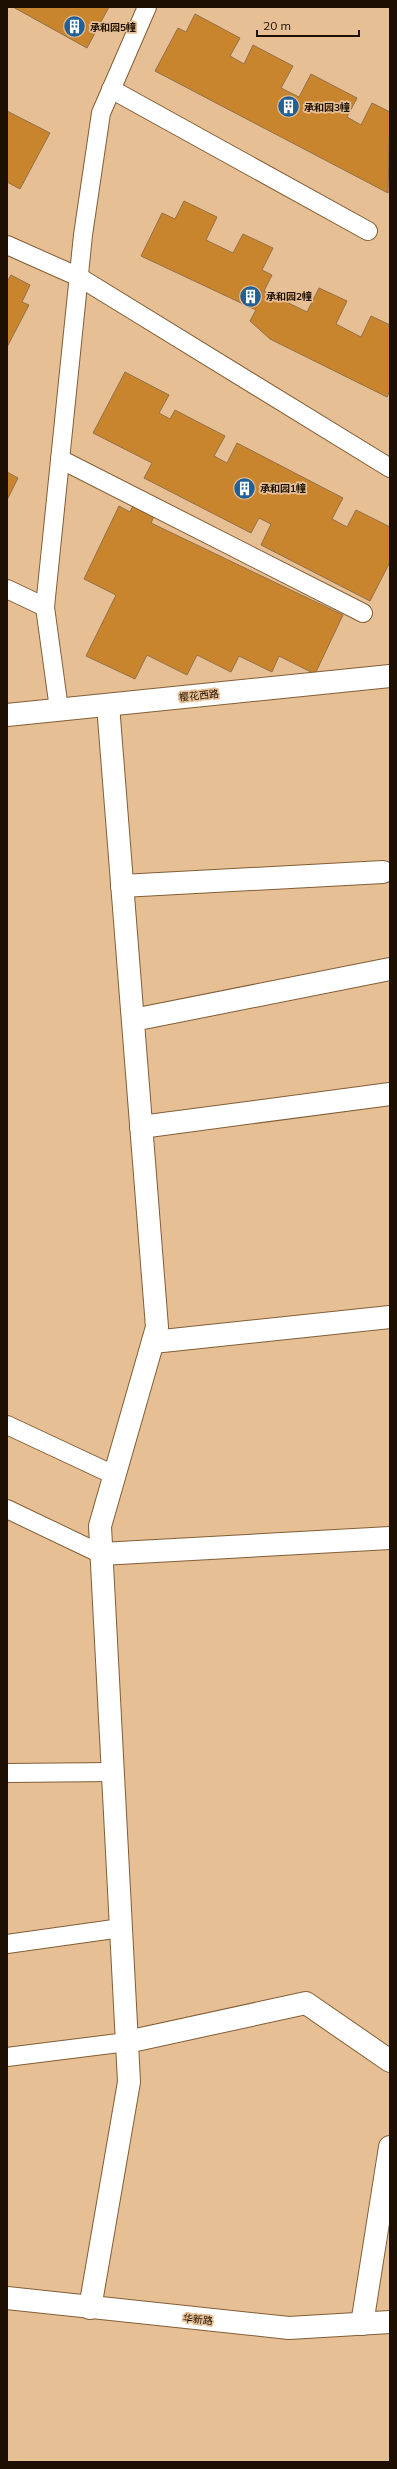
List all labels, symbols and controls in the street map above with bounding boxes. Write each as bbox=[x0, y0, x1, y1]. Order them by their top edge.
scale bar bbox=[257, 12, 359, 38]
building icon: 承和园5幢 bbox=[61, 14, 87, 40]
text: 20 m bbox=[263, 18, 291, 33]
place label: 承和园5幢 bbox=[90, 21, 136, 34]
building icon: 承和园3幢 bbox=[276, 94, 302, 120]
place label: 承和园3幢 bbox=[304, 101, 350, 114]
building icon: 承和园2幢 bbox=[238, 283, 264, 309]
place label: 承和园2幢 bbox=[266, 290, 312, 303]
building icon: 承和园1幢 bbox=[231, 475, 257, 501]
place label: 承和园1幢 bbox=[260, 482, 306, 495]
street label: 樱花西路 bbox=[178, 687, 220, 704]
street label: 华新路 bbox=[182, 2311, 214, 2328]

